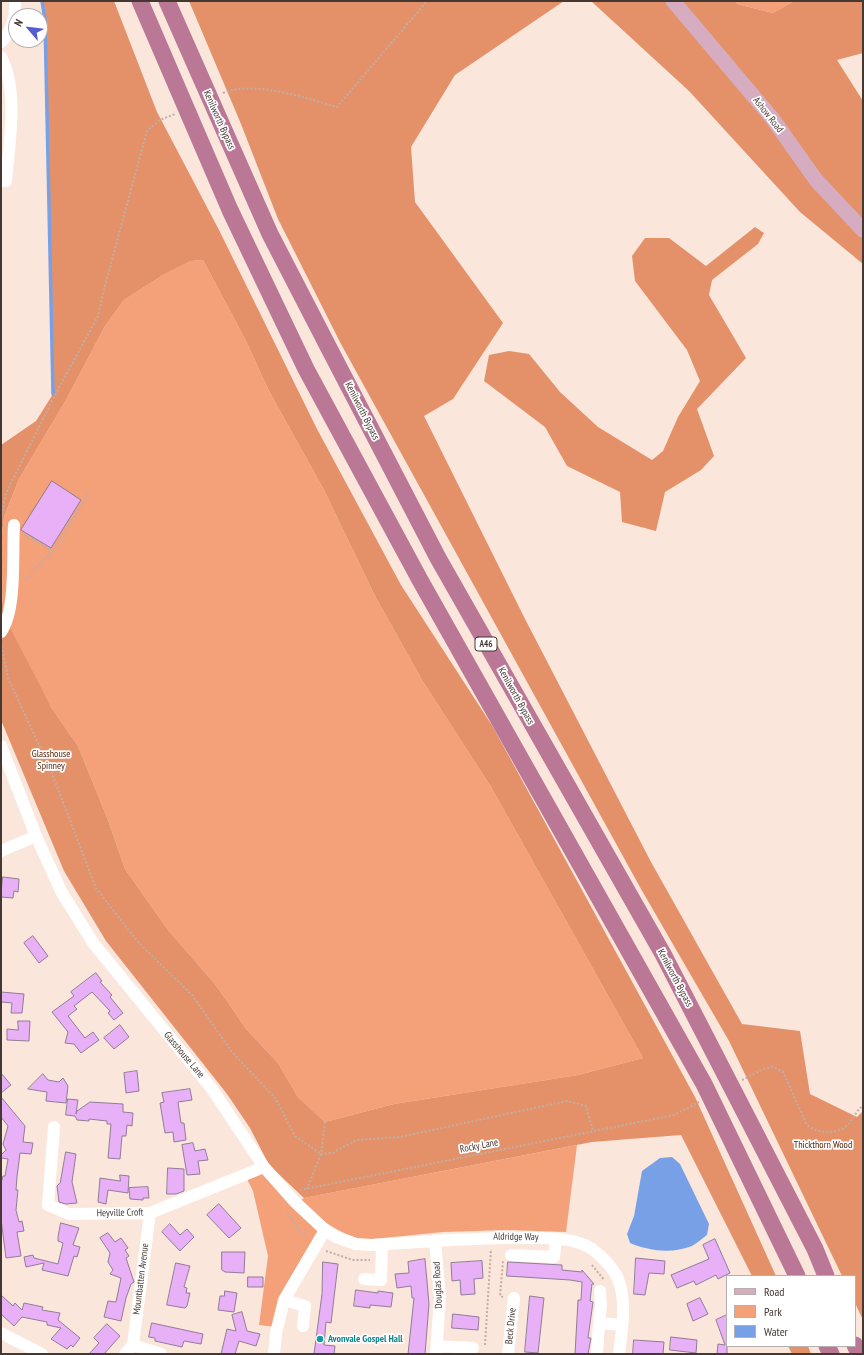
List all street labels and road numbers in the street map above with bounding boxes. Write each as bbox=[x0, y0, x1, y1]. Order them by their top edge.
street label: Kenilworth Bypass bbox=[201, 89, 237, 151]
street label: Ashow Road bbox=[750, 95, 786, 135]
street label: Kenilworth Bypass bbox=[342, 380, 382, 442]
road number: A46 bbox=[475, 637, 497, 651]
street label: Kenilworth Bypass bbox=[495, 665, 537, 727]
street label: Kenilworth Bypass bbox=[655, 947, 695, 1009]
street label: Glasshouse Lane bbox=[161, 1029, 207, 1081]
street label: Rocky Lane bbox=[459, 1136, 499, 1156]
street label: Heyville Croft bbox=[97, 1207, 143, 1219]
street label: Aldridge Way bbox=[493, 1231, 539, 1243]
street label: Mountbatten Avenue bbox=[131, 1243, 151, 1315]
street label: Douglas Road bbox=[431, 1261, 445, 1309]
street label: Beck Drive bbox=[503, 1307, 519, 1345]

